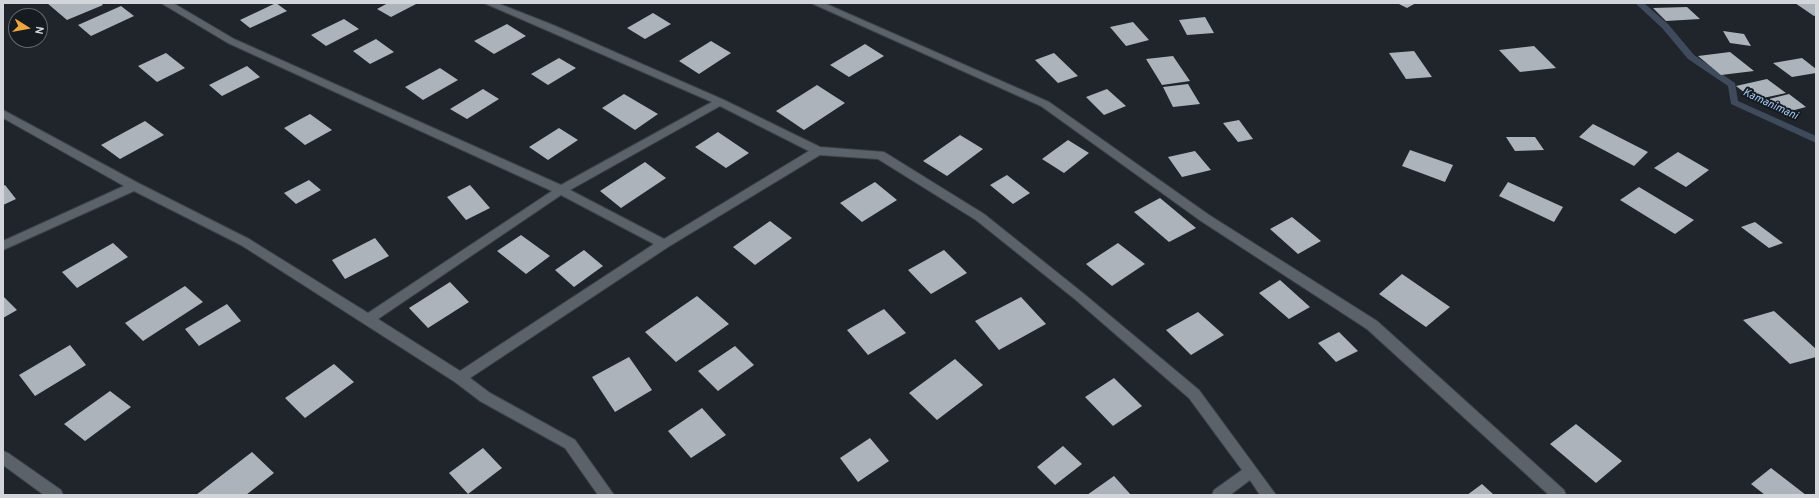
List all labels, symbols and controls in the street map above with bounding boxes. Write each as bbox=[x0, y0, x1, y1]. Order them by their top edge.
north arrow bbox=[8, 8, 48, 48]
text: N bbox=[31, 25, 46, 35]
water label: Kamanimani bbox=[1740, 87, 1800, 123]

